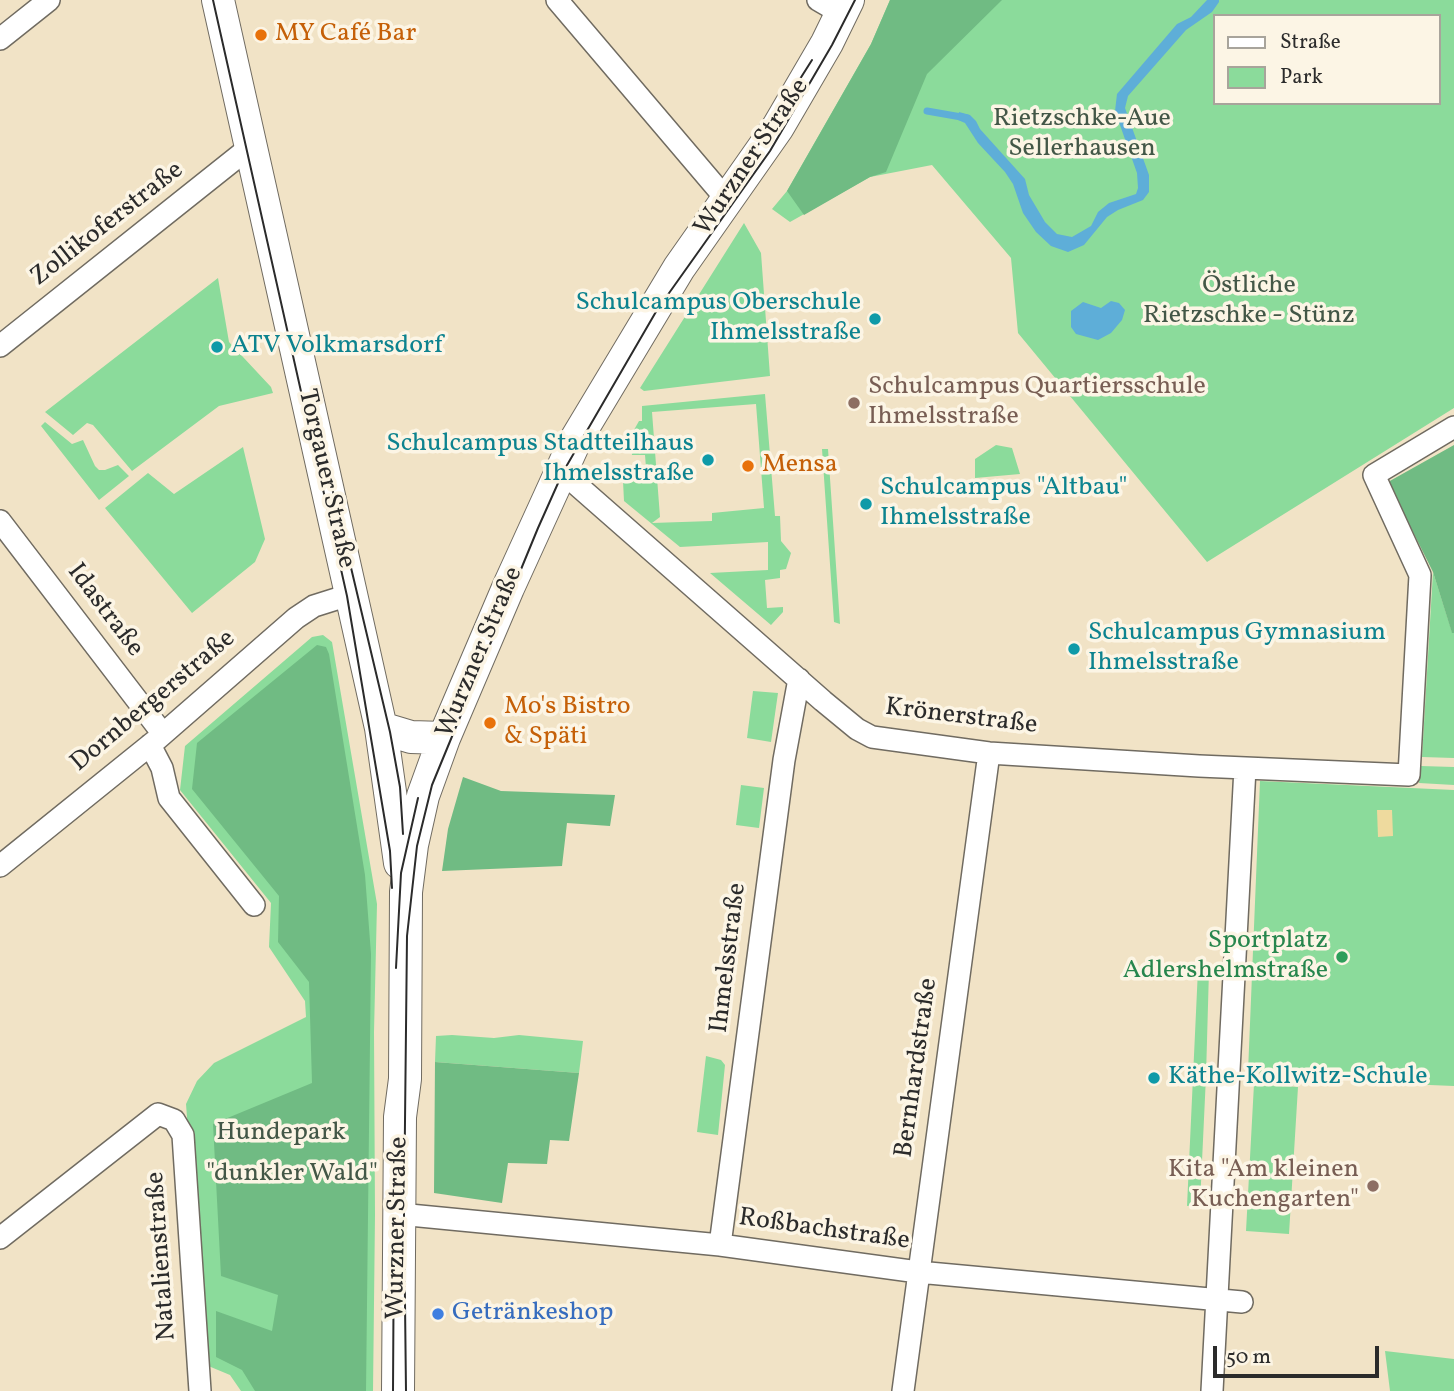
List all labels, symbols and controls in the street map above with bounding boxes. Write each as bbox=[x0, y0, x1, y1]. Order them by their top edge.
legend bbox=[1212, 14, 1440, 105]
place label: MY Café Bar bbox=[275, 19, 416, 51]
marker: MY Café Bar bbox=[253, 27, 269, 43]
text: Straße bbox=[1280, 28, 1341, 57]
text: Park bbox=[1280, 63, 1323, 92]
street label: Wurzner Straße bbox=[689, 74, 817, 242]
park label: Rietzschke-Aue Sellerhausen bbox=[993, 104, 1171, 166]
street label: Zollikoferstraße bbox=[25, 156, 191, 294]
park label: Östliche Rietzschke - Stünz bbox=[1143, 271, 1355, 332]
place label: Schulcampus Oberschule Ihmelsstraße bbox=[575, 288, 861, 350]
marker: Schulcampus Oberschule Ihmelsstraße bbox=[867, 311, 883, 327]
place label: ATV Volkmarsdorf bbox=[231, 331, 443, 363]
marker: ATV Volkmarsdorf bbox=[209, 339, 225, 355]
place label: Schulcampus Quartiersschule Ihmelsstraße bbox=[868, 372, 1206, 434]
street label: Torgauer Straße bbox=[289, 387, 361, 571]
marker: Schulcampus Quartiersschule Ihmelsstraße bbox=[846, 395, 862, 411]
place label: Schulcampus Stadtteilhaus Ihmelsstraße bbox=[386, 429, 694, 490]
place label: Mensa bbox=[762, 450, 838, 482]
marker: Schulcampus Stadtteilhaus Ihmelsstraße bbox=[700, 452, 716, 468]
marker: Mensa bbox=[740, 458, 756, 474]
place label: Schulcampus "Altbau" Ihmelsstraße bbox=[880, 473, 1127, 534]
marker: Schulcampus "Altbau" Ihmelsstraße bbox=[858, 496, 874, 512]
street label: Idastraße bbox=[59, 558, 149, 664]
street label: Wurzner Straße bbox=[431, 563, 531, 743]
place label: Schulcampus Gymnasium Ihmelsstraße bbox=[1088, 618, 1386, 680]
street label: Dornbergerstraße bbox=[65, 624, 243, 780]
marker: Schulcampus Gymnasium Ihmelsstraße bbox=[1066, 641, 1082, 657]
place label: Mo's Bistro & Späti bbox=[504, 692, 631, 754]
street label: Krönerstraße bbox=[883, 693, 1039, 743]
marker: Mo's Bistro & Späti bbox=[482, 715, 498, 731]
street label: Ihmelsstraße bbox=[705, 881, 755, 1035]
place label: Sportplatz Adlershelmstraße bbox=[1123, 926, 1328, 988]
marker: Sportplatz Adlershelmstraße bbox=[1334, 949, 1350, 965]
street label: Bernhardstraße bbox=[890, 976, 946, 1160]
place label: Käthe-Kollwitz-Schule bbox=[1168, 1062, 1428, 1094]
marker: Käthe-Kollwitz-Schule bbox=[1146, 1070, 1162, 1086]
park label: Hundepark bbox=[216, 1118, 346, 1150]
street label: Wurzner Straße bbox=[382, 1136, 416, 1320]
place label: Kita "Am kleinen Kuchengarten" bbox=[1168, 1155, 1359, 1216]
park label: "dunkler Wald" bbox=[206, 1159, 378, 1191]
street label: Natalienstraße bbox=[142, 1170, 184, 1342]
marker: Kita "Am kleinen Kuchengarten" bbox=[1365, 1178, 1381, 1194]
street label: Roßbachstraße bbox=[737, 1204, 911, 1258]
place label: Getränkeshop bbox=[452, 1298, 613, 1330]
marker: Getränkeshop bbox=[430, 1306, 446, 1322]
scale bar bbox=[1216, 1332, 1382, 1376]
text: 50 m bbox=[1226, 1343, 1271, 1372]

